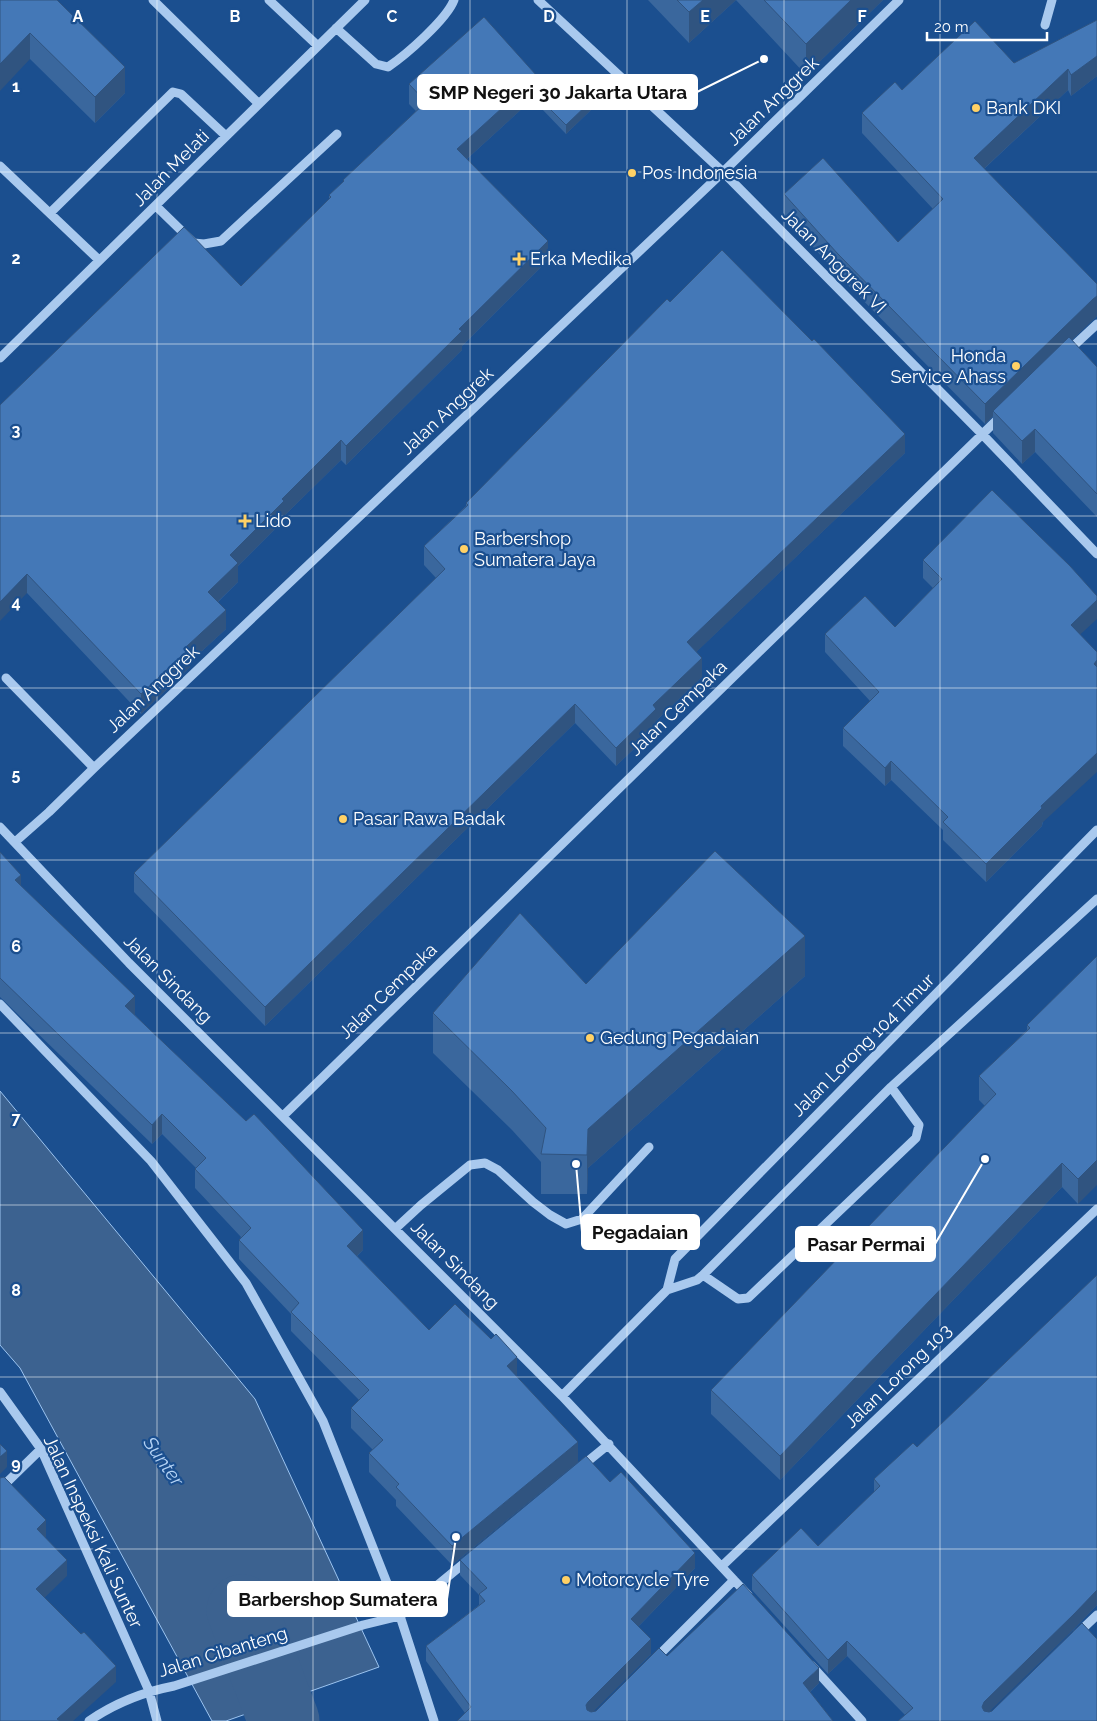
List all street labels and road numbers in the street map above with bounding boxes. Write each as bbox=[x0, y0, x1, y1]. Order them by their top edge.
street label: Jalan Anggrek bbox=[723, 52, 823, 149]
street label: Jalan Melati bbox=[128, 125, 213, 210]
street label: Jalan Anggrek VI bbox=[778, 204, 891, 317]
street label: Jalan Anggrek bbox=[396, 362, 498, 459]
street label: Jalan Anggrek bbox=[102, 640, 204, 737]
street label: Jalan Cempaka bbox=[624, 656, 731, 760]
street label: Jalan Sindang bbox=[120, 930, 217, 1027]
street label: Jalan Cempaka bbox=[334, 939, 441, 1043]
street label: Jalan Lorong 104 Timur bbox=[787, 968, 939, 1120]
street label: Jalan Sindang bbox=[407, 1216, 504, 1313]
street label: Jalan Lorong 103 bbox=[840, 1319, 955, 1432]
street label: Jalan Inspeksi Kali Sunter bbox=[40, 1432, 148, 1632]
street label: Jalan Cibanteng bbox=[156, 1622, 290, 1681]

